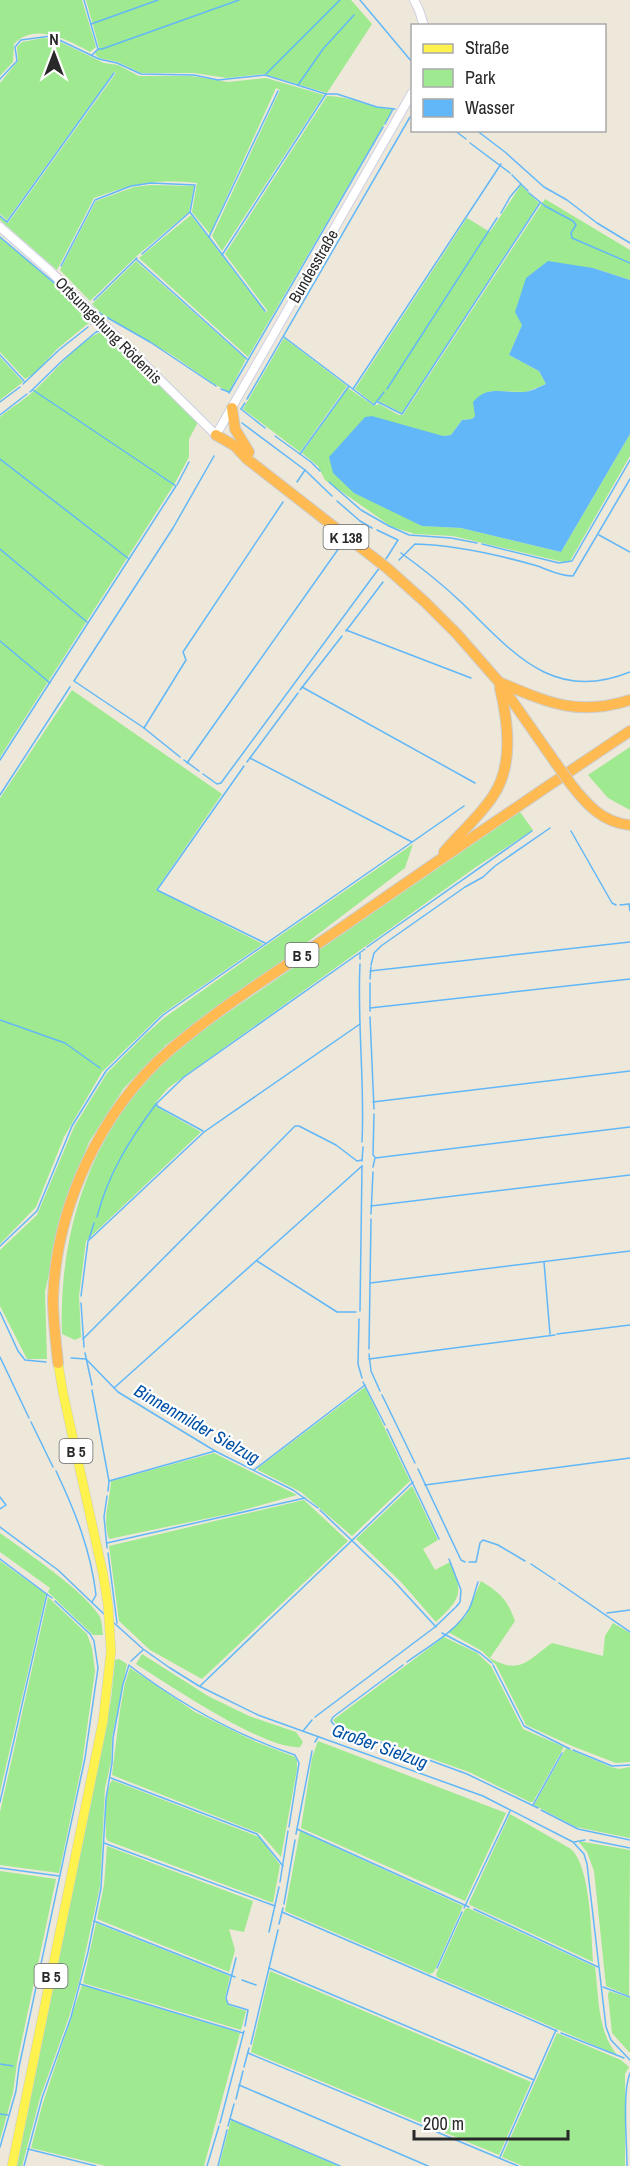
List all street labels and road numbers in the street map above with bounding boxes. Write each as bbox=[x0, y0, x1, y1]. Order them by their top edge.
street label: Bundesstraße bbox=[283, 225, 343, 307]
street label: Ortsumgehung Rödemis bbox=[51, 272, 167, 388]
road number: K 138 bbox=[324, 525, 368, 549]
road number: B 5 bbox=[286, 943, 318, 967]
road number: B 5 bbox=[60, 1439, 92, 1463]
road number: B 5 bbox=[34, 1964, 68, 1988]

